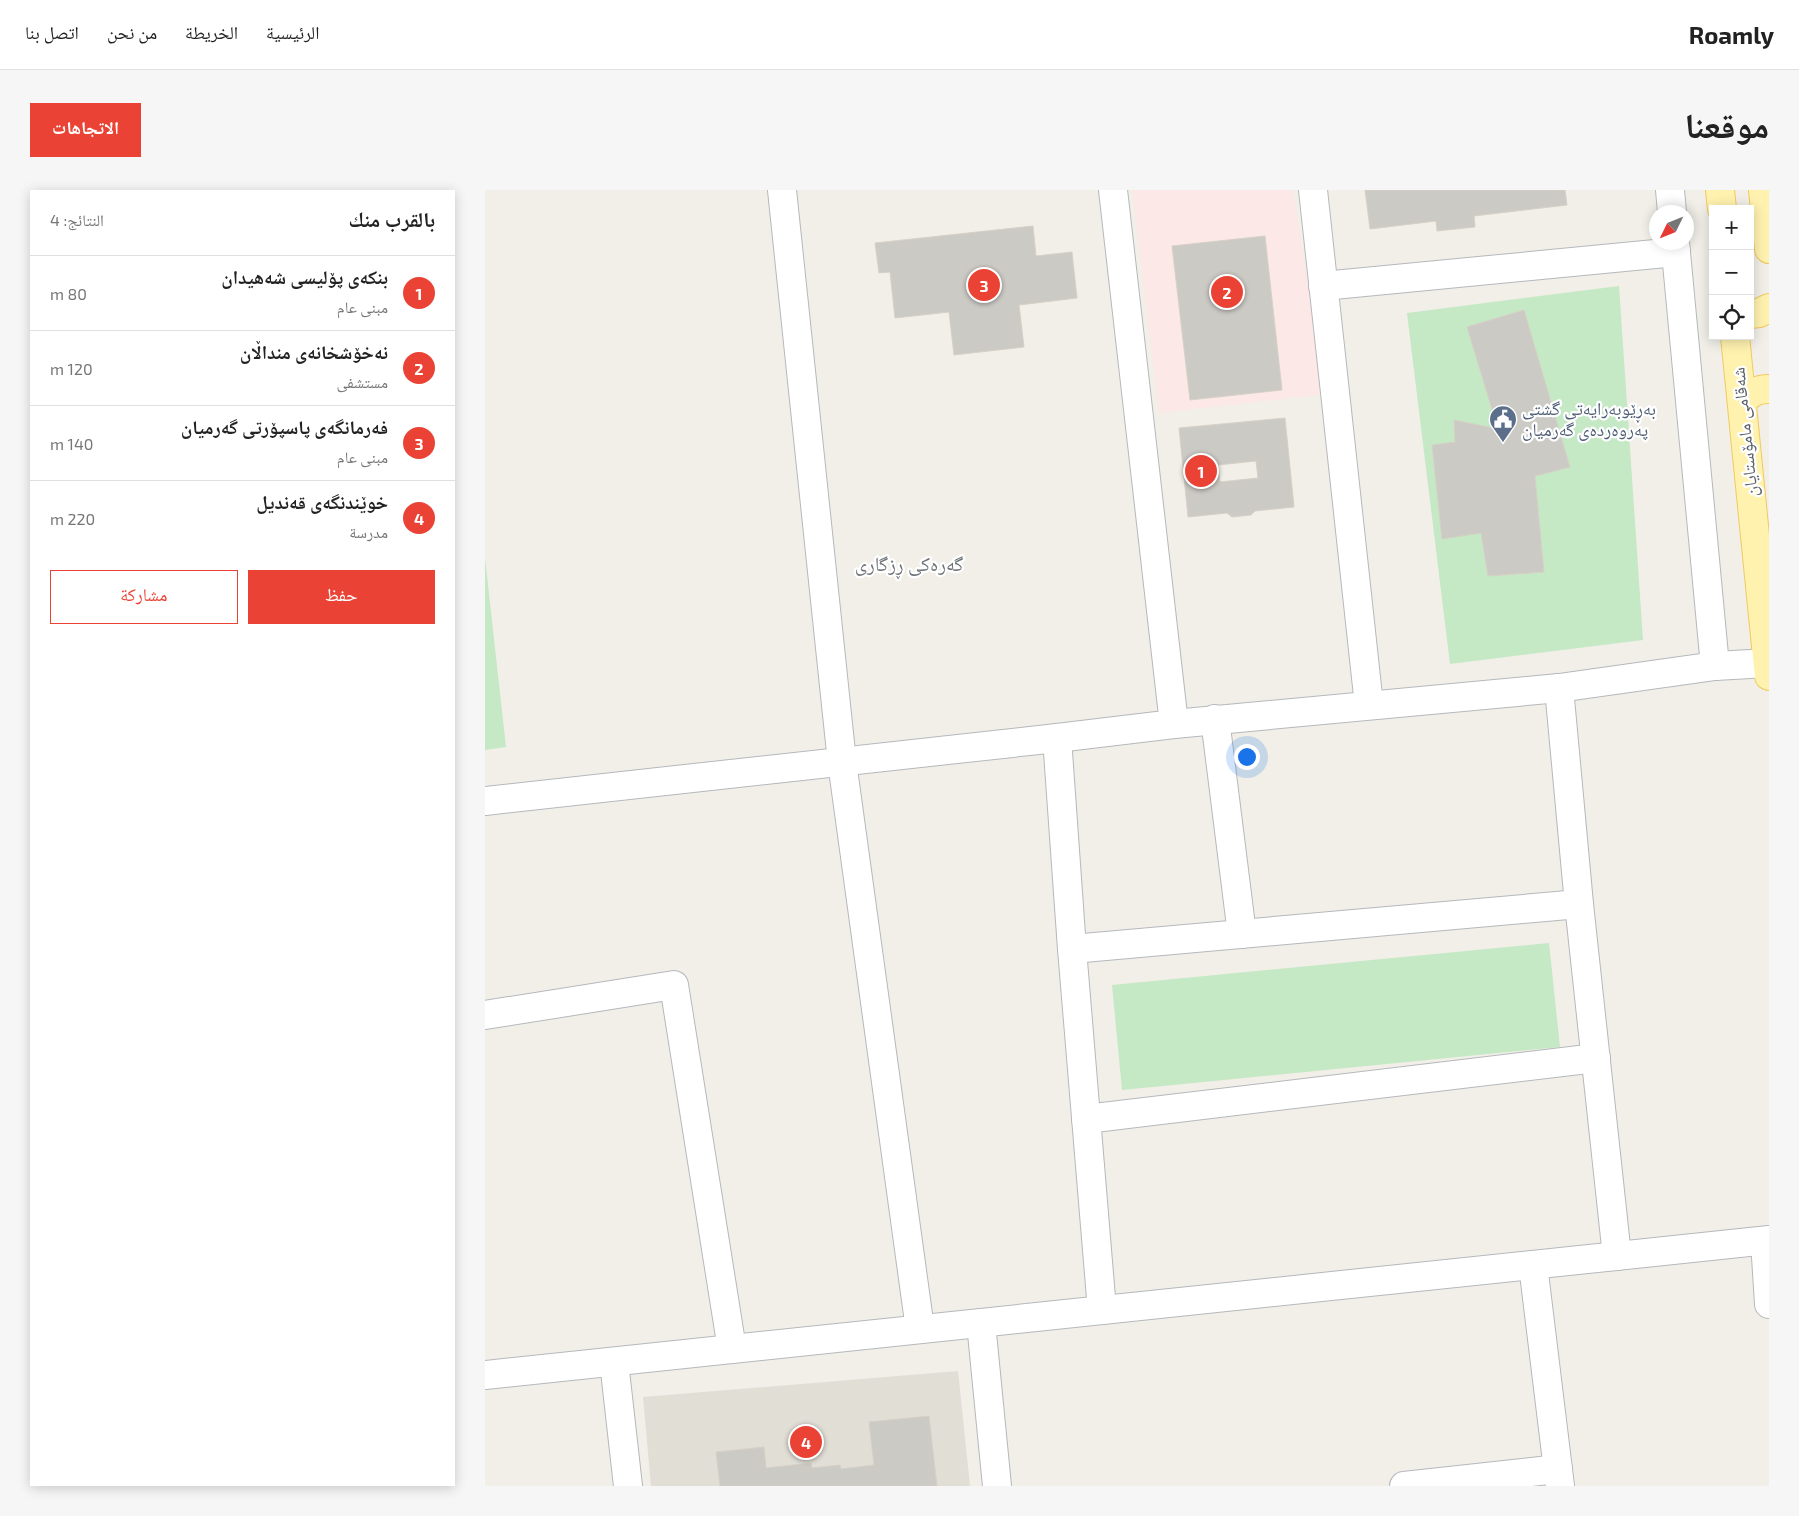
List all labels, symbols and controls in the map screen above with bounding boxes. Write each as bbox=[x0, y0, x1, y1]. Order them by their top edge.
text: Roamly bbox=[1689, 20, 1774, 49]
text: اتصل بنا bbox=[25, 21, 79, 43]
text: من نحن bbox=[107, 21, 157, 43]
text: الخريطة bbox=[185, 21, 238, 43]
text: الرئيسية bbox=[266, 21, 319, 43]
button: الاتجاهات bbox=[30, 103, 141, 157]
text: موقعنا bbox=[1684, 103, 1769, 145]
north arrow bbox=[1649, 205, 1694, 250]
map controls bbox=[1709, 205, 1754, 340]
button: + bbox=[1709, 205, 1754, 250]
text: بالقرب منك bbox=[349, 206, 435, 231]
text: النتائج: 4 bbox=[50, 210, 104, 229]
button: − bbox=[1709, 250, 1754, 295]
text: بنکەی پۆلیسی شەهیدان bbox=[221, 265, 388, 288]
pin: 3 bbox=[968, 266, 1000, 304]
pin: 2 bbox=[1211, 273, 1243, 311]
text: 80 m bbox=[50, 284, 87, 303]
text: 1 bbox=[416, 284, 422, 303]
button: locate bbox=[1709, 295, 1754, 340]
text: مبنى عام bbox=[337, 297, 388, 316]
text: نەخۆشخانەی منداڵان bbox=[240, 340, 388, 363]
text: 120 m bbox=[50, 359, 93, 378]
text: 2 bbox=[414, 359, 424, 378]
street label: شەقامی مامۆستایان bbox=[1726, 366, 1763, 498]
text: مستشفى bbox=[337, 372, 388, 391]
place label: بەڕێوبەرایەتی گشتی پەروەردەی گەرمیان bbox=[1522, 397, 1656, 441]
public building icon: بەڕێوبەرایەتی گشتی پەروەردەی گەرمیان bbox=[1488, 404, 1518, 443]
text: فەرمانگەی پاسپۆرتی گەرمیان bbox=[181, 415, 388, 438]
text: 140 m bbox=[50, 434, 93, 453]
text: 3 bbox=[414, 434, 424, 453]
text: مبنى عام bbox=[337, 447, 388, 466]
pin: 1 bbox=[1185, 452, 1217, 490]
text: خوێندنگەی قەندیل bbox=[256, 490, 388, 513]
text: 220 m bbox=[50, 509, 95, 528]
text: 4 bbox=[414, 509, 424, 528]
text: مدرسة bbox=[349, 522, 388, 541]
district label: گەرەکی ڕزگاری bbox=[855, 551, 963, 580]
button: مشاركة bbox=[50, 570, 238, 624]
button: حفظ bbox=[248, 570, 435, 624]
your location bbox=[1234, 744, 1260, 770]
pin: 4 bbox=[790, 1423, 822, 1461]

